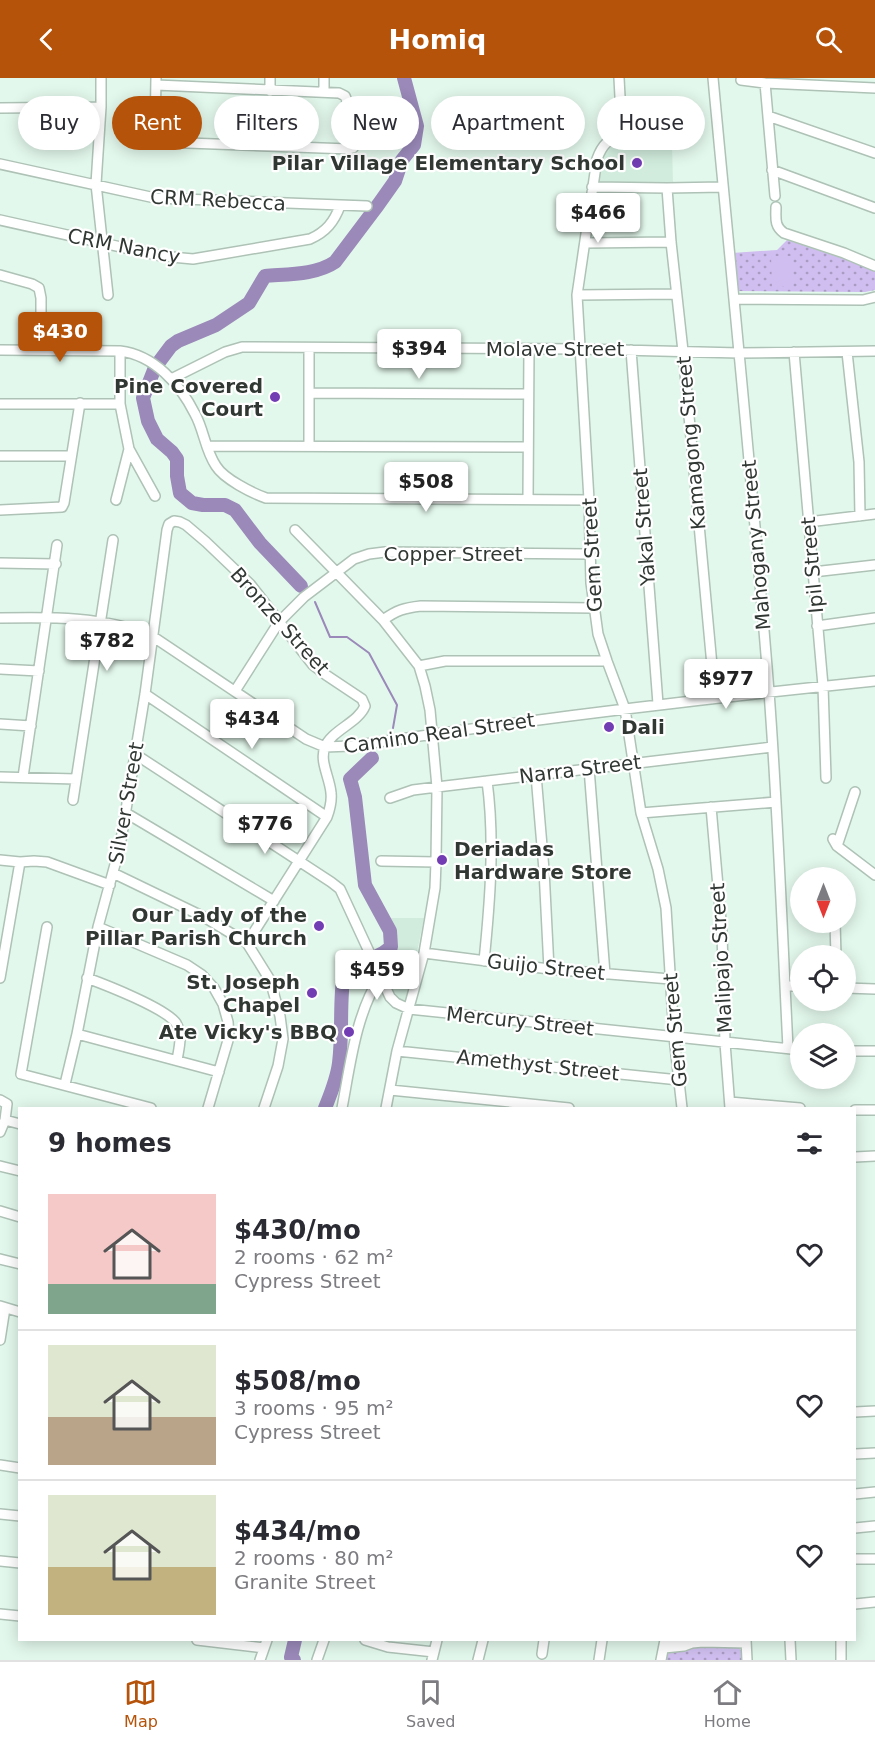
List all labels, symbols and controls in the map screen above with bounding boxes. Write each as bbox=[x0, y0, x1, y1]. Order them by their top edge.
icon: back bbox=[30, 23, 63, 56]
icon: search bbox=[812, 23, 845, 56]
text: Homiq bbox=[389, 24, 486, 55]
chip: Buy bbox=[18, 96, 100, 150]
chip: Rent bbox=[112, 96, 202, 150]
chip: Filters bbox=[214, 96, 319, 150]
chip: New bbox=[331, 96, 419, 150]
chip: Apartment bbox=[431, 96, 585, 150]
chip: House bbox=[597, 96, 705, 150]
place label: Pilar Village Elementary School bbox=[272, 151, 625, 175]
marker: Pilar Village Elementary School bbox=[630, 156, 644, 170]
street label: CRM Rebecca bbox=[149, 184, 287, 216]
pin: $466 bbox=[562, 193, 634, 244]
text: $466 bbox=[570, 200, 626, 224]
street label: CRM Nancy bbox=[66, 223, 182, 269]
pin: $430 bbox=[24, 312, 96, 363]
text: $430 bbox=[32, 319, 88, 343]
pin: $394 bbox=[383, 329, 455, 380]
text: $394 bbox=[391, 336, 447, 360]
street label: Molave Street bbox=[486, 337, 624, 361]
street label: Kamagong Street bbox=[671, 355, 711, 531]
place label: Pine Covered Court bbox=[114, 374, 263, 421]
marker: Pine Covered Court bbox=[268, 390, 282, 404]
street label: Mahogany Street bbox=[737, 459, 775, 631]
pin: $508 bbox=[390, 462, 462, 513]
street label: Yakal Street bbox=[628, 467, 660, 588]
text: $508 bbox=[398, 469, 454, 493]
street label: Gem Street bbox=[577, 497, 607, 613]
street label: Ipil Street bbox=[796, 516, 828, 614]
street label: Copper Street bbox=[383, 542, 523, 566]
street label: Bronze Street bbox=[225, 562, 335, 680]
pin: $782 bbox=[71, 621, 143, 672]
text: $782 bbox=[79, 628, 135, 652]
pin: $977 bbox=[690, 659, 762, 710]
text: $977 bbox=[698, 666, 754, 690]
pin: $434 bbox=[216, 699, 288, 750]
text: $434 bbox=[224, 706, 280, 730]
street label: Camino Real Street bbox=[342, 708, 536, 758]
place label: Dali bbox=[621, 715, 665, 739]
marker: Dali bbox=[602, 720, 616, 734]
street label: Silver Street bbox=[103, 740, 149, 866]
street label: Narra Street bbox=[518, 750, 643, 788]
pin: $776 bbox=[229, 804, 301, 855]
text: $776 bbox=[237, 811, 293, 835]
place label: Deriadas Hardware Store bbox=[454, 837, 632, 884]
marker: Deriadas Hardware Store bbox=[435, 853, 449, 867]
north arrow bbox=[790, 867, 856, 933]
map controls bbox=[790, 867, 856, 1089]
street label: Malipajo Street bbox=[705, 882, 737, 1034]
place label: Our Lady of the Pillar Parish Church bbox=[85, 903, 307, 950]
marker: Our Lady of the Pillar Parish Church bbox=[312, 919, 326, 933]
button: locate bbox=[790, 945, 856, 1011]
street label: Guijo Street bbox=[486, 949, 606, 985]
pin: $459 bbox=[341, 950, 413, 1001]
text: $459 bbox=[349, 957, 405, 981]
place label: St. Joseph Chapel bbox=[186, 970, 300, 1017]
street label: Gem Street bbox=[658, 972, 692, 1088]
marker: St. Joseph Chapel bbox=[305, 986, 319, 1000]
street label: Mercury Street bbox=[445, 1001, 595, 1041]
place label: Ate Vicky's BBQ bbox=[159, 1020, 337, 1044]
button: layers bbox=[790, 1023, 856, 1089]
marker: Ate Vicky's BBQ bbox=[342, 1025, 356, 1039]
street label: Amethyst Street bbox=[456, 1045, 621, 1085]
icon: filters bbox=[793, 1127, 826, 1160]
text: 9 homes bbox=[48, 1128, 172, 1158]
text: $430/mo bbox=[234, 1215, 361, 1245]
icon: home bbox=[96, 1218, 168, 1290]
icon: heart bbox=[793, 1238, 826, 1271]
text: 2 rooms · 62 m² bbox=[234, 1245, 394, 1269]
text: Cypress Street bbox=[234, 1269, 381, 1293]
text: $508/mo bbox=[234, 1366, 361, 1396]
icon: home bbox=[96, 1369, 168, 1441]
icon: heart bbox=[793, 1389, 826, 1422]
text: 3 rooms · 95 m² bbox=[234, 1396, 394, 1420]
text: Cypress Street bbox=[234, 1420, 381, 1444]
text: $434/mo bbox=[234, 1516, 361, 1546]
icon: home bbox=[96, 1519, 168, 1591]
icon: heart bbox=[793, 1539, 826, 1572]
text: 2 rooms · 80 m² bbox=[234, 1546, 394, 1570]
text: Granite Street bbox=[234, 1570, 375, 1594]
tab: Map bbox=[124, 1676, 158, 1731]
tab: Saved bbox=[406, 1676, 455, 1731]
tab: Home bbox=[704, 1676, 751, 1731]

